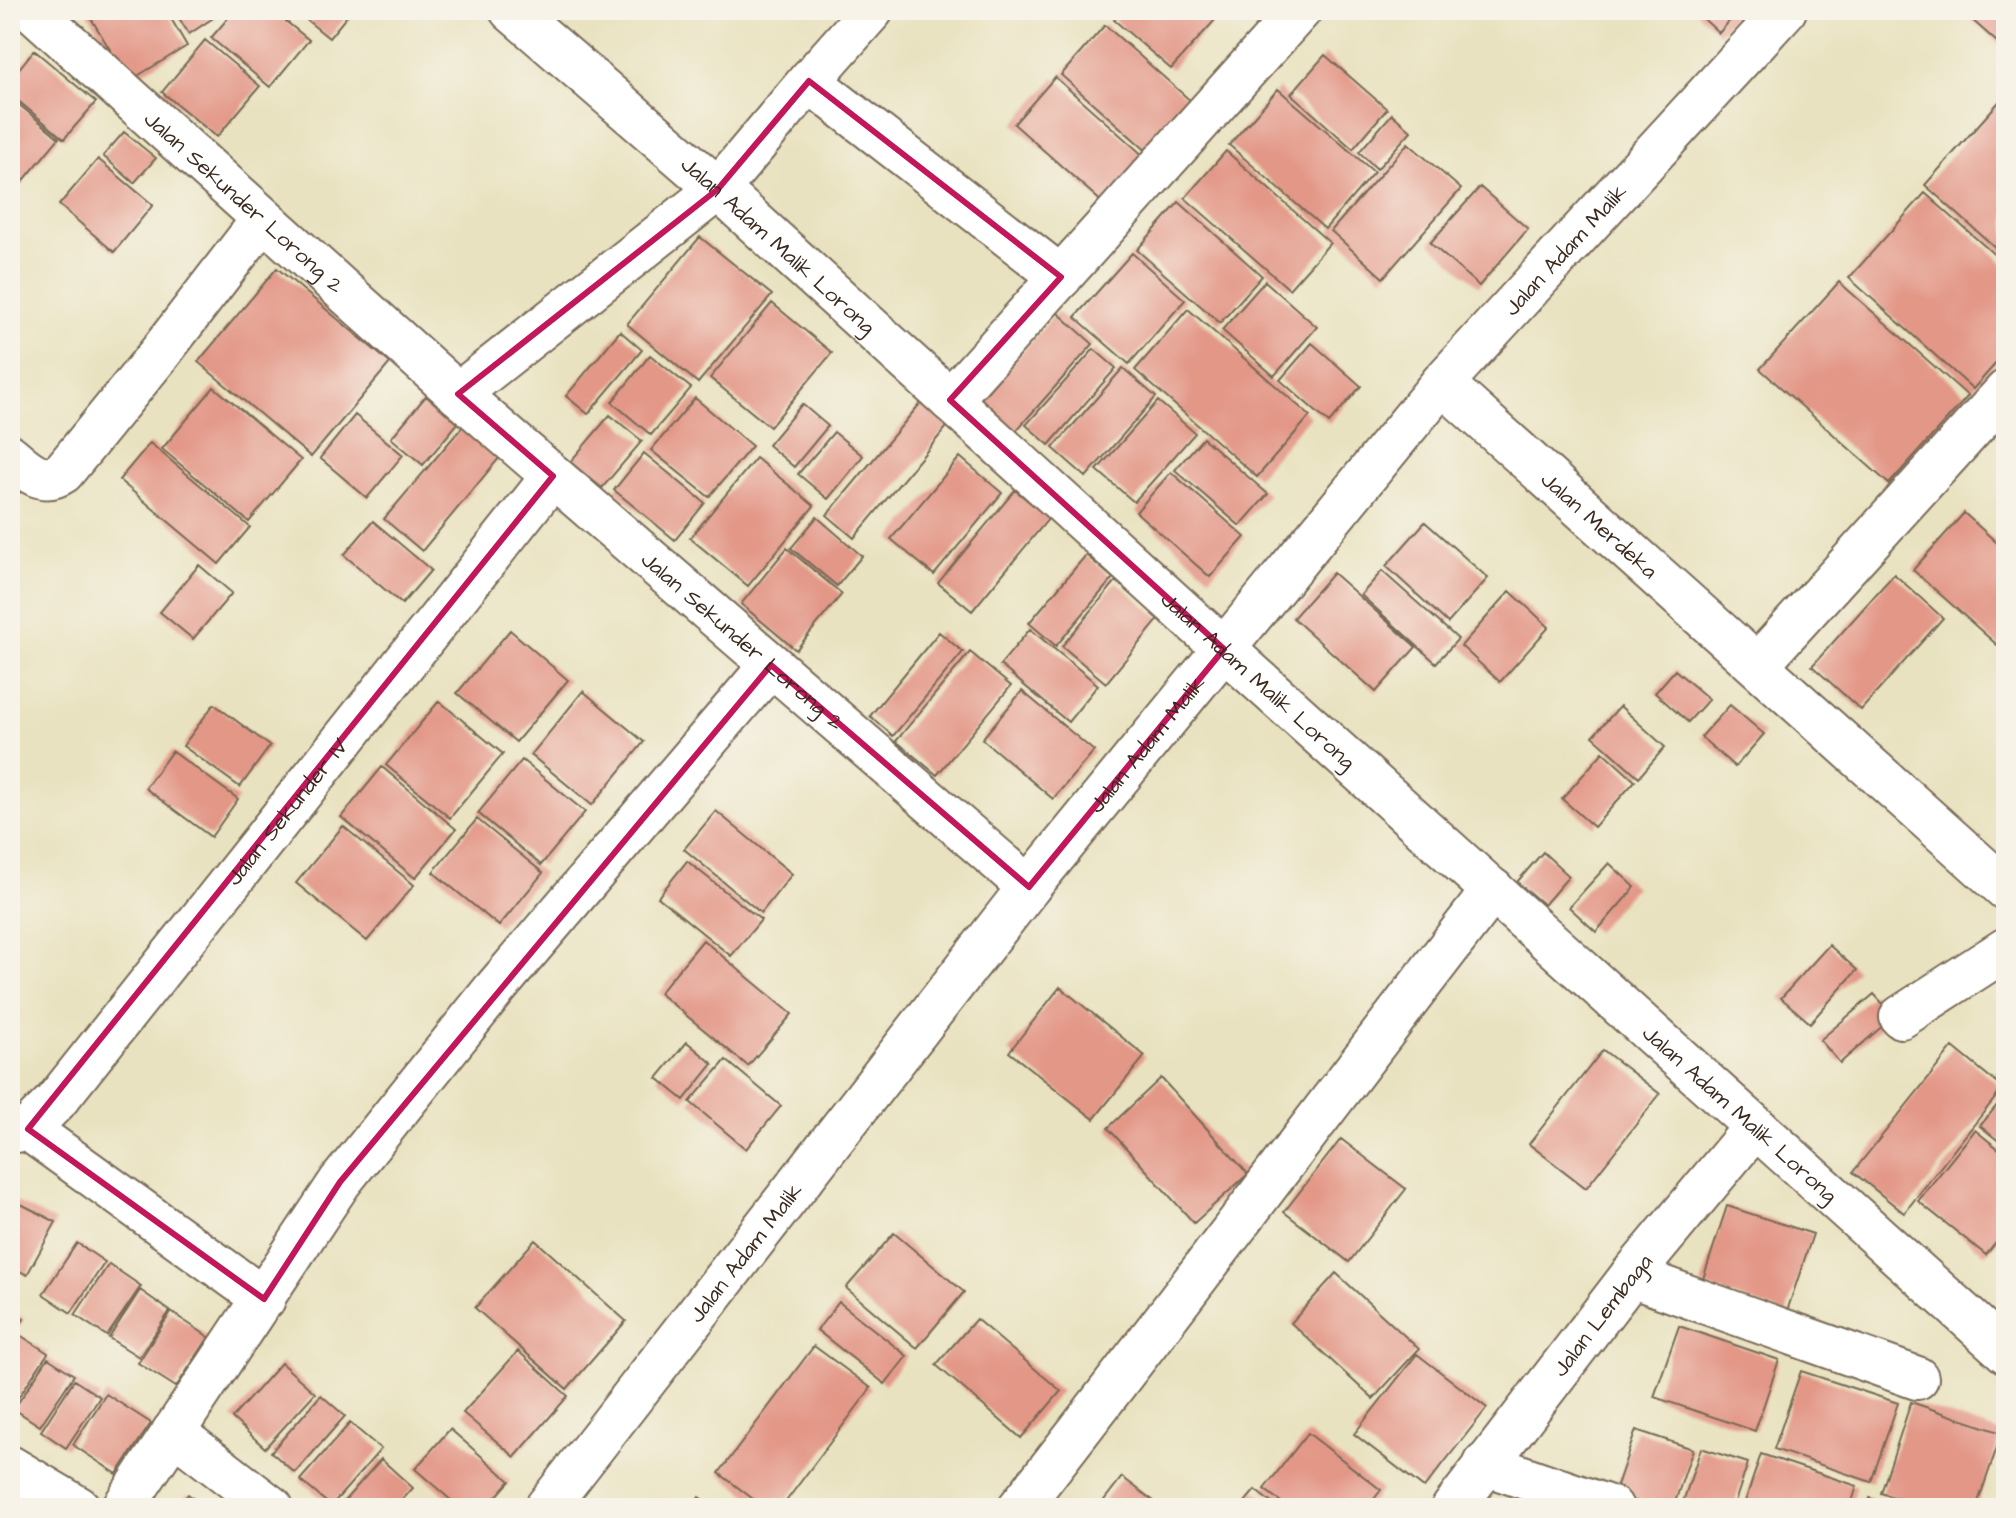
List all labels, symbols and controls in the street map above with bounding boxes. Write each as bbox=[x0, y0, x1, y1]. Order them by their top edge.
street label: Jalan Sekunder Lorong 2 bbox=[137, 104, 350, 301]
street label: Jalan Adam Malik Lorong bbox=[674, 150, 882, 343]
street label: Jalan Adam Malik bbox=[1497, 177, 1635, 323]
street label: Jalan Merdeka bbox=[1534, 465, 1664, 586]
street label: Jalan Sekunder Lorong 2 bbox=[634, 545, 850, 738]
street label: Jalan Adam Malik Lorong bbox=[1153, 585, 1362, 778]
street label: Jalan Adam Malik bbox=[1082, 669, 1214, 820]
street label: Jalan Sekunder IV bbox=[219, 732, 356, 892]
street label: Jalan Adam Malik Lorong bbox=[1635, 1018, 1844, 1211]
street label: Jalan Adam Malik bbox=[682, 1176, 811, 1330]
street label: Jalan Lembaga bbox=[1545, 1247, 1660, 1383]

